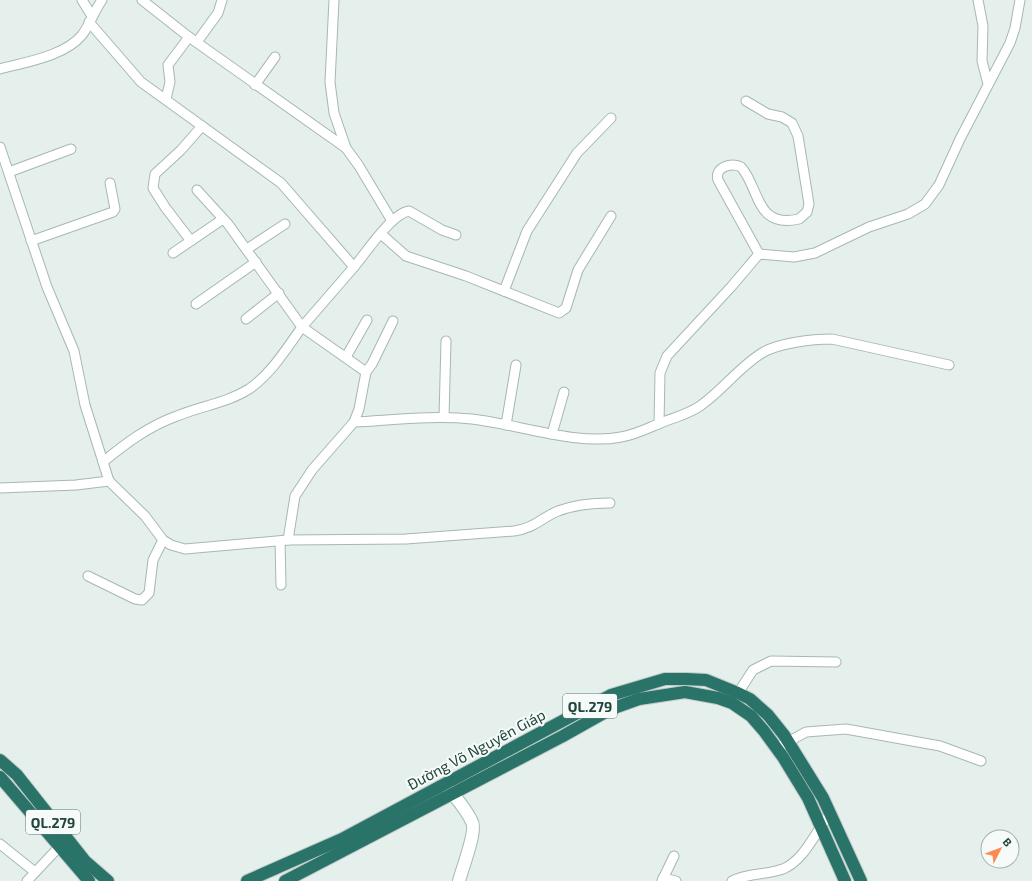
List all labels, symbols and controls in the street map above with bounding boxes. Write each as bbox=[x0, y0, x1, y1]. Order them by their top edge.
road number: QL.279 bbox=[563, 694, 617, 718]
street label: Đường Võ Nguyên Giáp bbox=[404, 705, 548, 793]
road number: QL.279 bbox=[26, 810, 80, 834]
north arrow bbox=[980, 829, 1020, 869]
text: B bbox=[1001, 835, 1015, 849]

